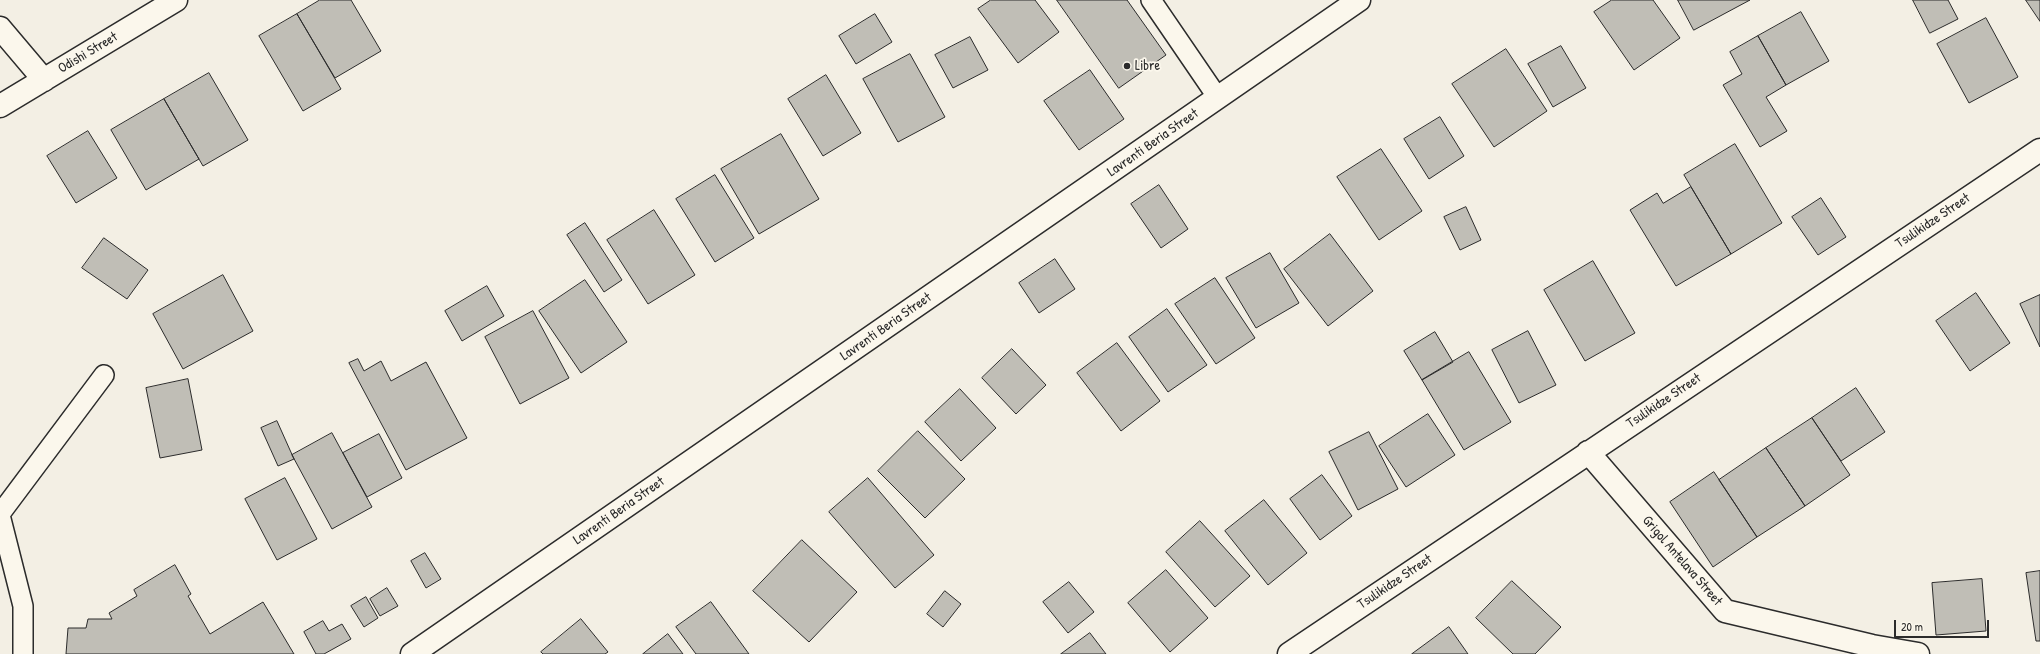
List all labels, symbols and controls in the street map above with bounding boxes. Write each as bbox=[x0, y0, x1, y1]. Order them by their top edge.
street label: Odishi Street bbox=[55, 29, 121, 77]
place label: Libre bbox=[1135, 58, 1160, 74]
marker: Libre bbox=[1122, 61, 1132, 71]
street label: Lavrenti Beria Street bbox=[1104, 105, 1202, 181]
street label: Tsulikidze Street bbox=[1893, 190, 1973, 252]
street label: Lavrenti Beria Street bbox=[837, 289, 935, 365]
street label: Tsulikidze Street bbox=[1624, 370, 1704, 432]
street label: Lavrenti Beria Street bbox=[570, 473, 668, 549]
street label: Grigol Antelava Street bbox=[1638, 513, 1726, 609]
street label: Tsulikidze Street bbox=[1355, 551, 1435, 613]
scale bar bbox=[1896, 612, 1991, 638]
text: 20 m bbox=[1901, 618, 1923, 635]

